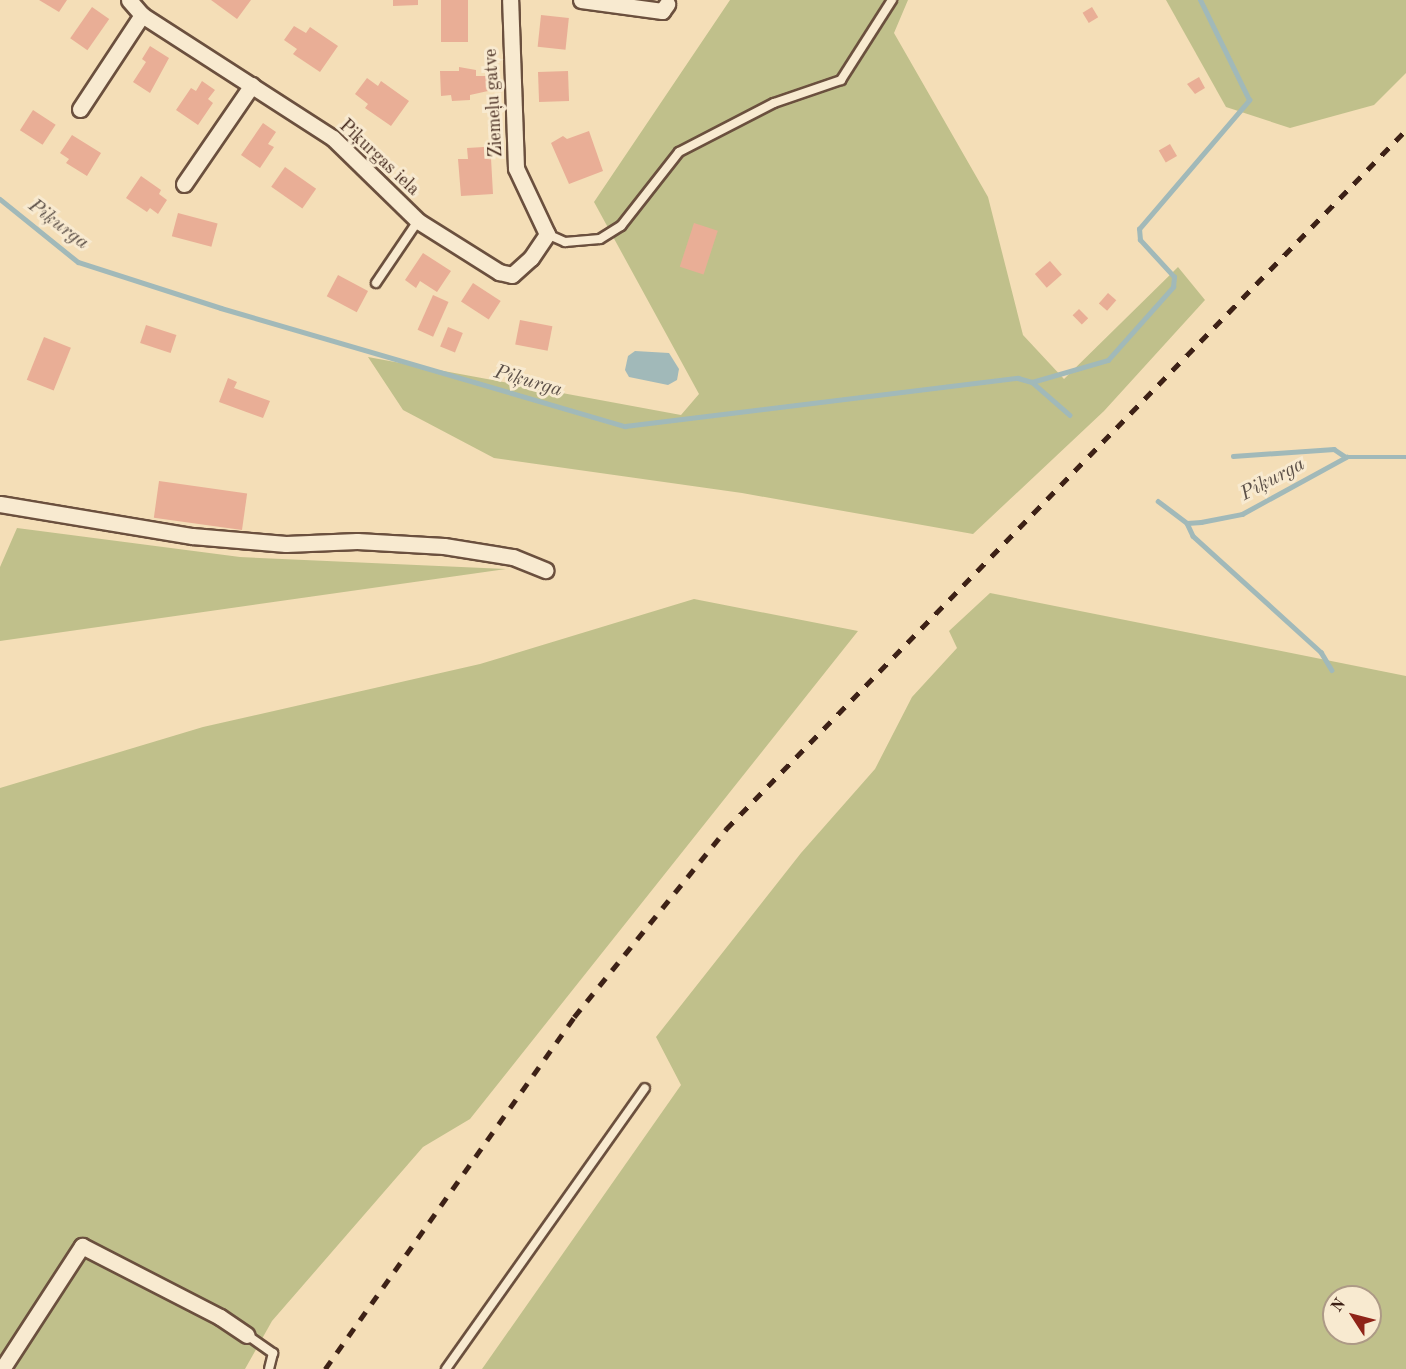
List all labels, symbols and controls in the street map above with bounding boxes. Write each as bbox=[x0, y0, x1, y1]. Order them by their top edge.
street label: Ziemeļu gatve bbox=[480, 48, 508, 158]
street label: Piķurgas iela bbox=[334, 115, 424, 201]
water label: Piķurga bbox=[23, 194, 93, 256]
water label: Piķurga bbox=[491, 361, 565, 403]
water label: Piķurga bbox=[1236, 453, 1310, 507]
north arrow bbox=[1322, 1285, 1382, 1345]
text: N bbox=[1329, 1296, 1349, 1315]

